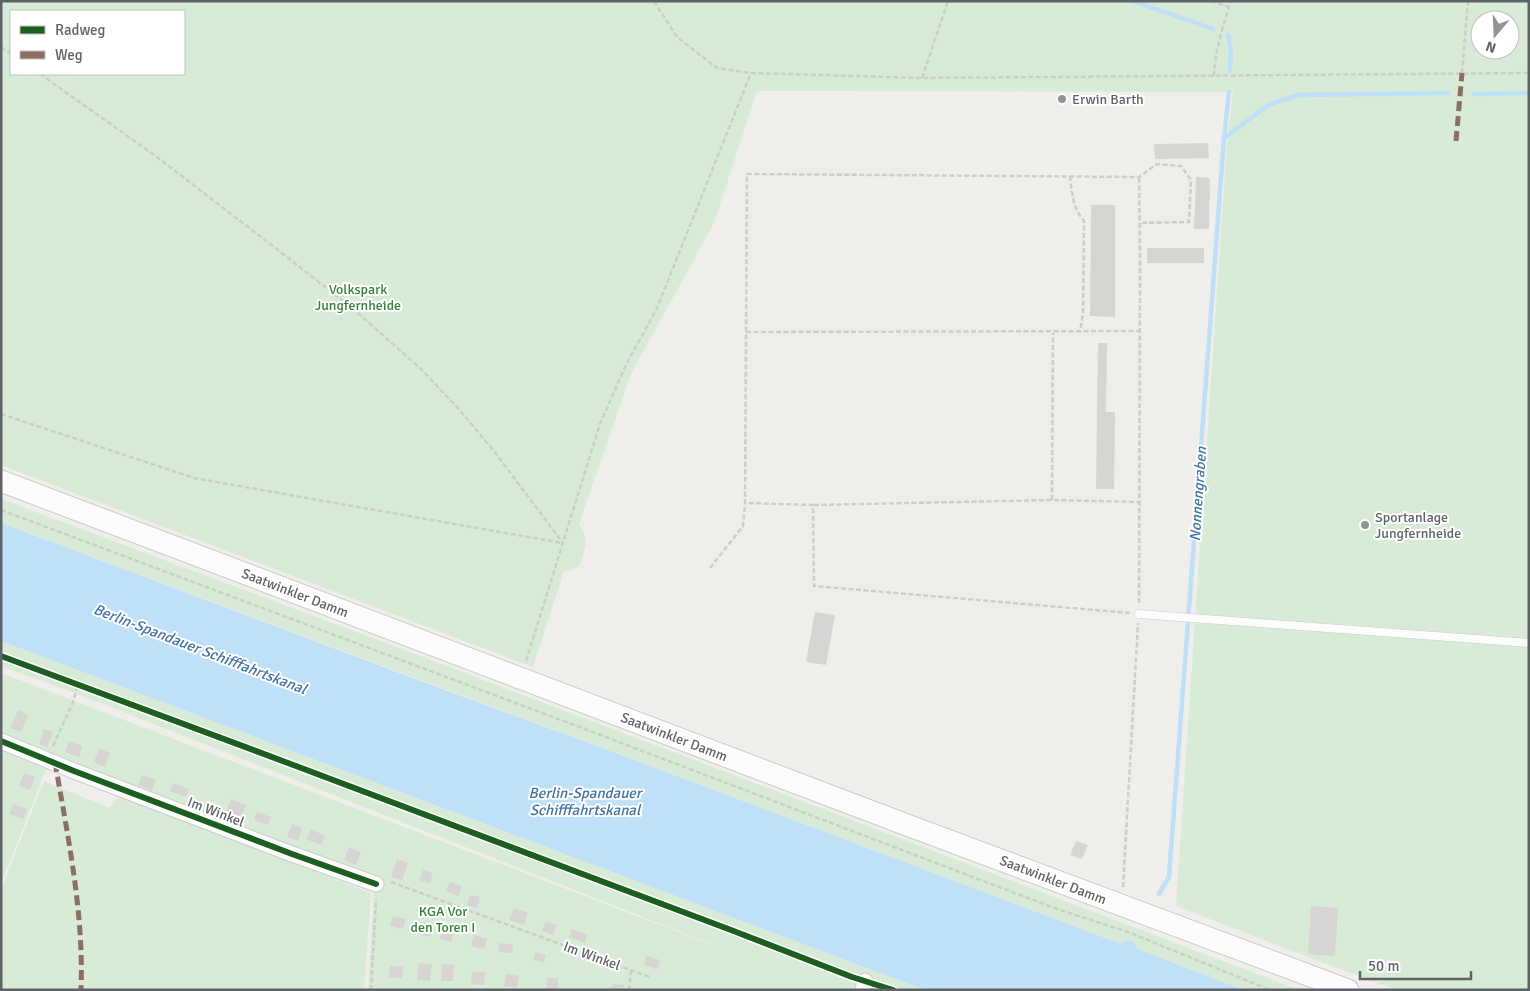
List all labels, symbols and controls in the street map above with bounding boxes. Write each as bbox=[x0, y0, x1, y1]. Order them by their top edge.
legend bbox=[10, 10, 185, 75]
north arrow bbox=[1470, 10, 1520, 60]
text: Radweg bbox=[55, 21, 106, 39]
text: N bbox=[1484, 37, 1498, 56]
text: Weg bbox=[55, 46, 83, 64]
place label: Erwin Barth bbox=[1072, 91, 1144, 108]
marker: Erwin Barth bbox=[1056, 93, 1068, 105]
park label: Volkspark Jungfernheide bbox=[315, 281, 401, 314]
water label: Nonnengraben bbox=[1186, 445, 1210, 542]
place label: Sportanlage Jungfernheide bbox=[1375, 509, 1461, 542]
marker: Sportanlage Jungfernheide bbox=[1359, 519, 1371, 531]
street label: Saatwinkler Damm bbox=[239, 565, 351, 621]
water label: Berlin-Spandauer Schifffahrtskanal bbox=[91, 600, 311, 699]
street label: Saatwinkler Damm bbox=[618, 709, 730, 765]
water label: Berlin-Spandauer Schifffahrtskanal bbox=[529, 784, 644, 819]
street label: Im Winkel bbox=[185, 793, 247, 831]
street label: Saatwinkler Damm bbox=[997, 852, 1109, 908]
park label: KGA Vor den Toren I bbox=[411, 903, 475, 936]
street label: Im Winkel bbox=[561, 938, 623, 974]
scale bar bbox=[1360, 948, 1471, 980]
text: 50 m bbox=[1368, 957, 1399, 975]

